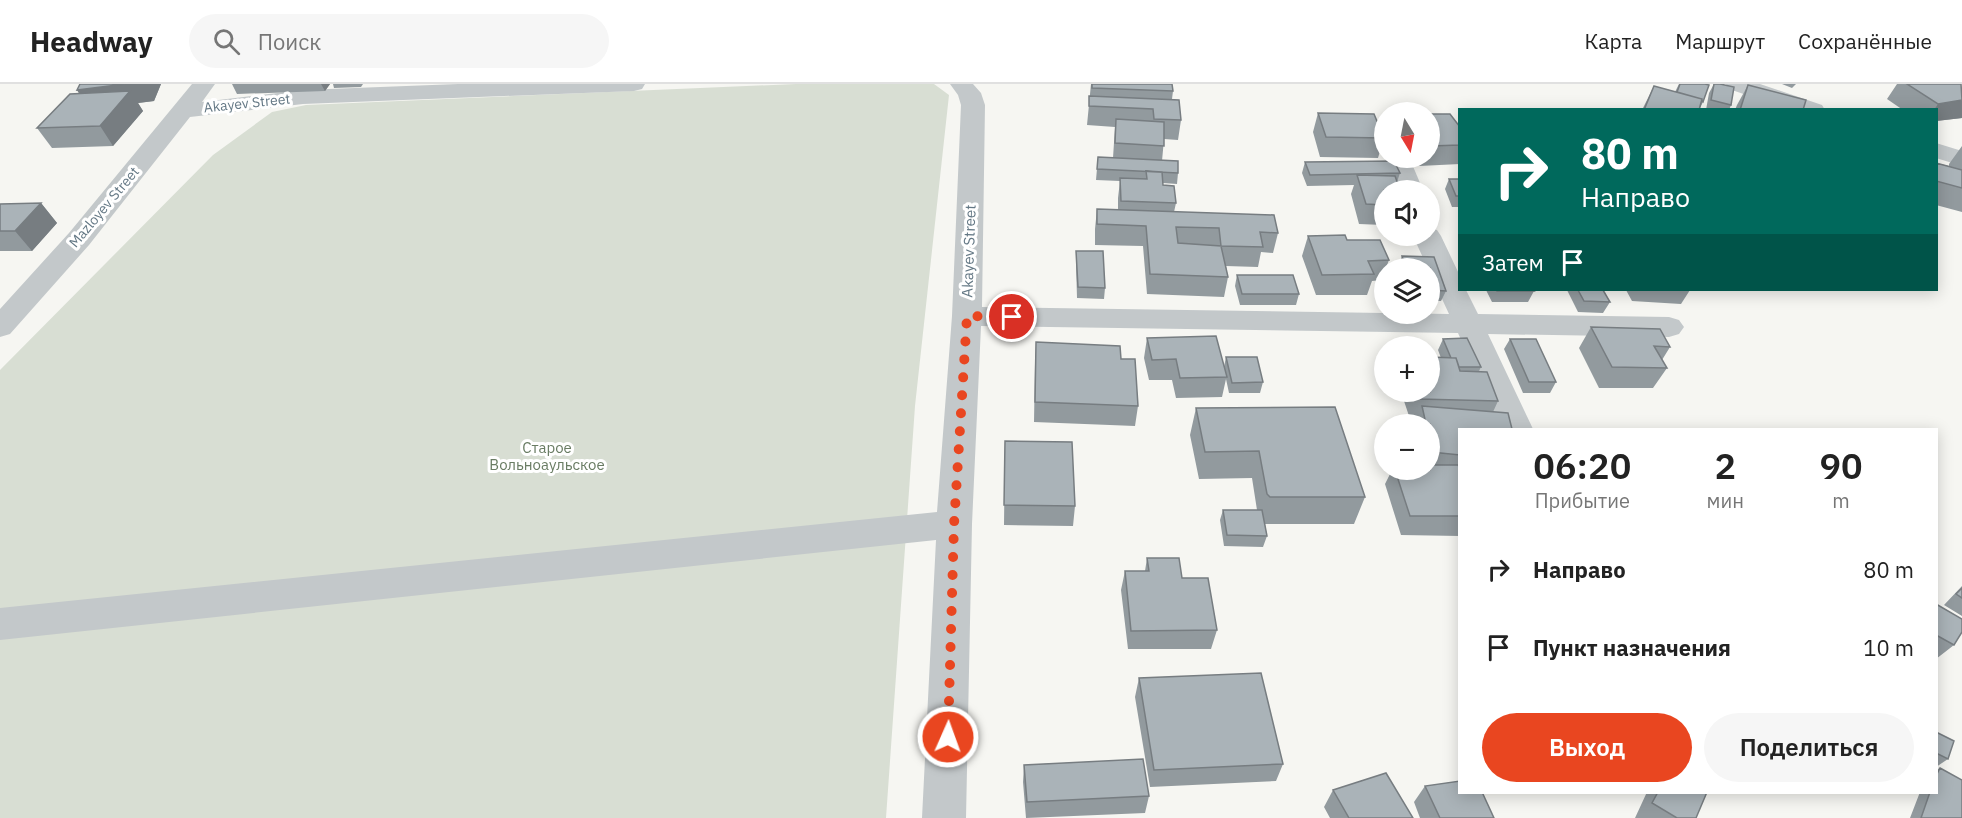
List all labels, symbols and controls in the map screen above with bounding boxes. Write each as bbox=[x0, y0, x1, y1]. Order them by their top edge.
search box bbox=[189, 14, 609, 68]
text: Headway bbox=[30, 23, 153, 60]
icon: search bbox=[210, 25, 243, 58]
text: Поиск bbox=[258, 27, 321, 56]
text: Карта bbox=[1584, 27, 1642, 55]
text: Маршрут bbox=[1675, 27, 1765, 55]
text: Сохранённые bbox=[1798, 27, 1932, 55]
street label: Akayev Street bbox=[203, 90, 291, 116]
north arrow bbox=[1374, 102, 1440, 168]
map controls bbox=[1374, 102, 1440, 480]
text: 80 m bbox=[1581, 126, 1679, 181]
icon: right bbox=[1482, 132, 1560, 210]
street label: Mazloyev Street bbox=[65, 163, 143, 251]
text: Направо bbox=[1581, 179, 1690, 214]
button: sound bbox=[1374, 180, 1440, 246]
street label: Akayev Street bbox=[957, 204, 980, 298]
icon: arrive bbox=[1556, 246, 1589, 279]
text: Затем bbox=[1482, 248, 1544, 277]
button: layers bbox=[1374, 258, 1440, 324]
pin bbox=[986, 291, 1037, 342]
icon: arrive bbox=[995, 300, 1028, 333]
button: + bbox=[1374, 336, 1440, 402]
button: − bbox=[1374, 414, 1440, 480]
park label: Старое Вольноаульское bbox=[489, 438, 605, 474]
text: 06:20 bbox=[1533, 442, 1631, 489]
text: 2 bbox=[1715, 442, 1736, 489]
text: 90 bbox=[1819, 442, 1863, 489]
text: Прибытие bbox=[1535, 487, 1630, 514]
text: мин bbox=[1707, 487, 1744, 514]
text: m bbox=[1832, 487, 1850, 514]
icon: right bbox=[1482, 553, 1515, 586]
text: Направо bbox=[1533, 555, 1626, 584]
text: 80 m bbox=[1863, 555, 1914, 584]
icon: arrive bbox=[1482, 631, 1515, 664]
text: Пункт назначения bbox=[1533, 633, 1731, 662]
text: 10 m bbox=[1863, 633, 1914, 662]
position arrow bbox=[916, 705, 980, 769]
button: Выход bbox=[1482, 713, 1692, 782]
button: Поделиться bbox=[1704, 713, 1914, 782]

